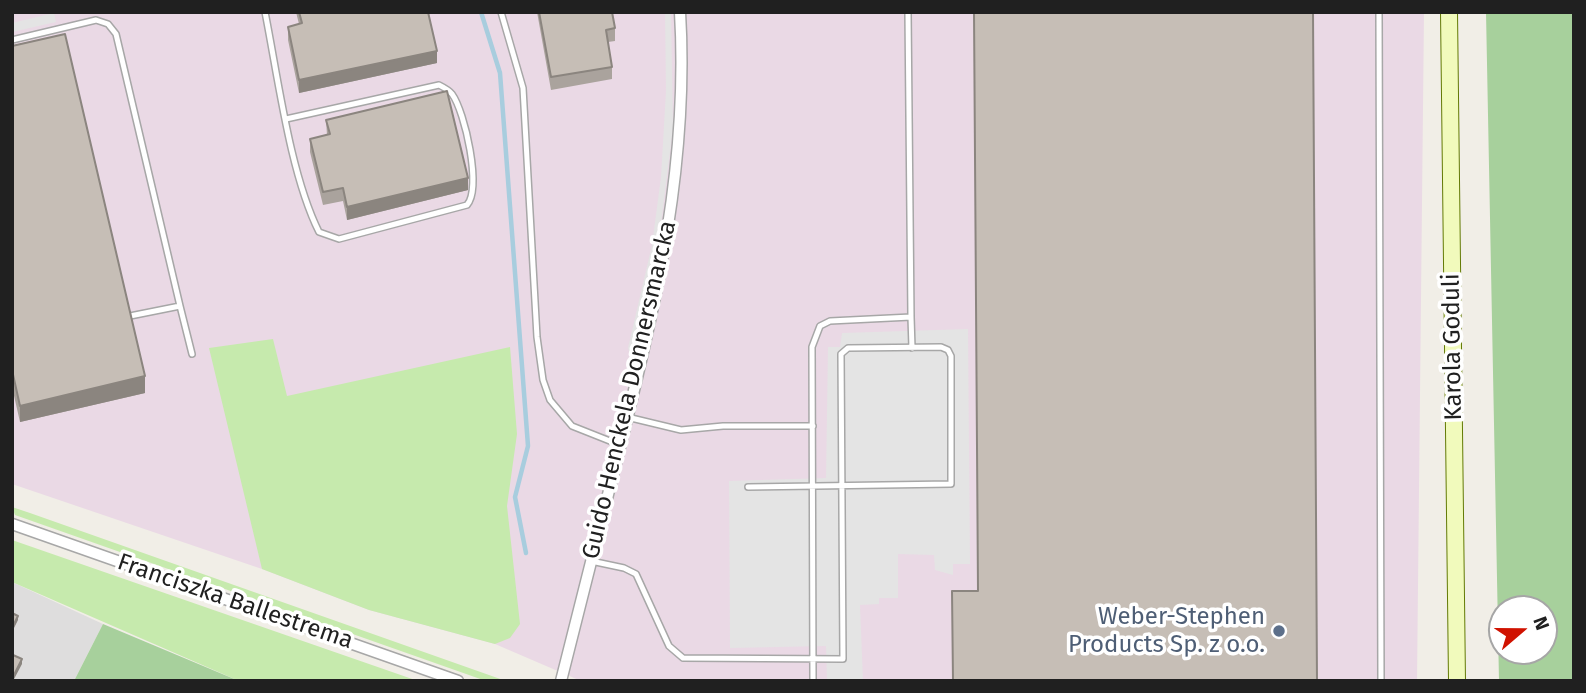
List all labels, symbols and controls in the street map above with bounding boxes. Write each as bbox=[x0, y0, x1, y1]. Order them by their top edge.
street label: Guido Henckela Donnersmarcka bbox=[577, 218, 683, 562]
street label: Karola Goduli bbox=[1437, 273, 1469, 421]
street label: Franciszka Ballestrema bbox=[113, 548, 357, 656]
north arrow bbox=[1488, 595, 1558, 665]
place label: Weber-Stephen Products Sp. z o.o. bbox=[1068, 603, 1265, 659]
text: N bbox=[1528, 613, 1554, 633]
marker: Weber-Stephen Products Sp. z o.o. bbox=[1271, 623, 1287, 639]

